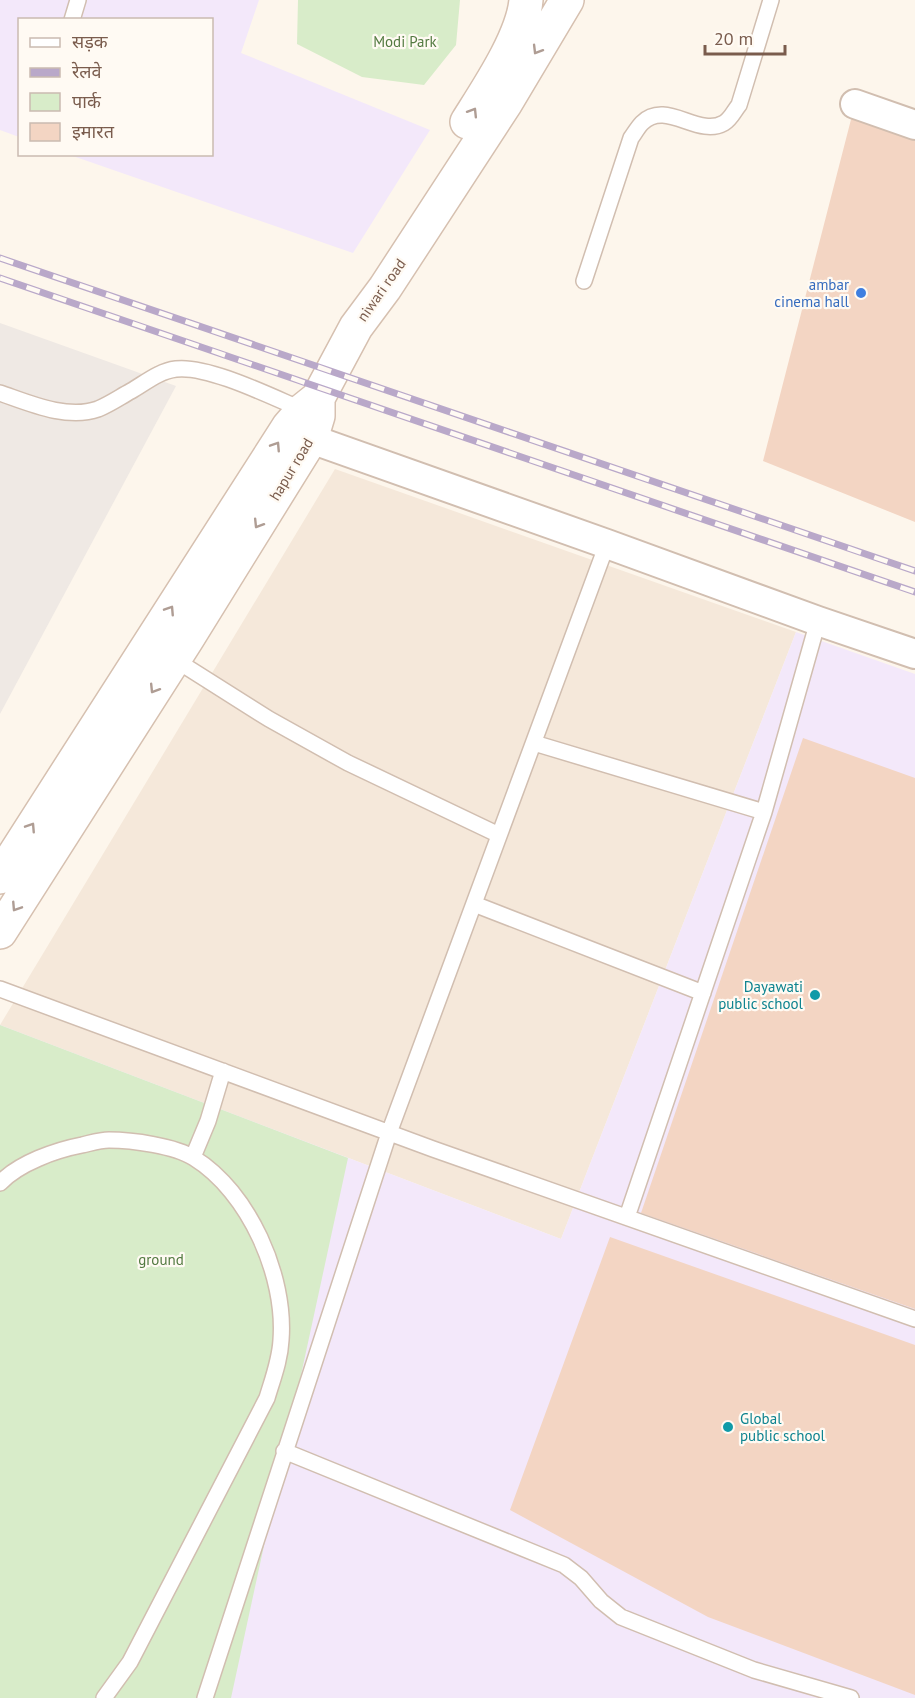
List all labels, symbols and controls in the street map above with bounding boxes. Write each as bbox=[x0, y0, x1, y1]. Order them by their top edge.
legend bbox=[18, 18, 213, 156]
scale bar bbox=[705, 18, 784, 56]
text: 20 m bbox=[714, 27, 753, 50]
text: सड़क bbox=[72, 30, 109, 53]
park label: Modi Park bbox=[373, 32, 438, 51]
one-way arrow bbox=[533, 44, 545, 54]
text: रेलवे bbox=[71, 60, 103, 83]
text: पार्क bbox=[72, 90, 102, 113]
one-way arrow bbox=[465, 108, 477, 118]
text: इमारत bbox=[72, 120, 115, 143]
street label: niwari road bbox=[352, 255, 410, 325]
place label: ambar cinema hall bbox=[774, 275, 850, 311]
marker: ambar cinema hall bbox=[854, 286, 868, 300]
street label: hapur road bbox=[265, 434, 317, 504]
one-way arrow bbox=[269, 442, 281, 452]
one-way arrow bbox=[253, 518, 265, 528]
one-way arrow bbox=[163, 606, 175, 616]
one-way arrow bbox=[151, 683, 162, 694]
one-way arrow bbox=[24, 823, 36, 833]
one-way arrow bbox=[11, 901, 23, 911]
place label: Dayawati public school bbox=[718, 977, 804, 1013]
marker: Dayawati public school bbox=[808, 988, 822, 1002]
park label: ground bbox=[138, 1250, 184, 1269]
place label: Global public school bbox=[740, 1409, 825, 1445]
marker: Global public school bbox=[721, 1420, 735, 1434]

